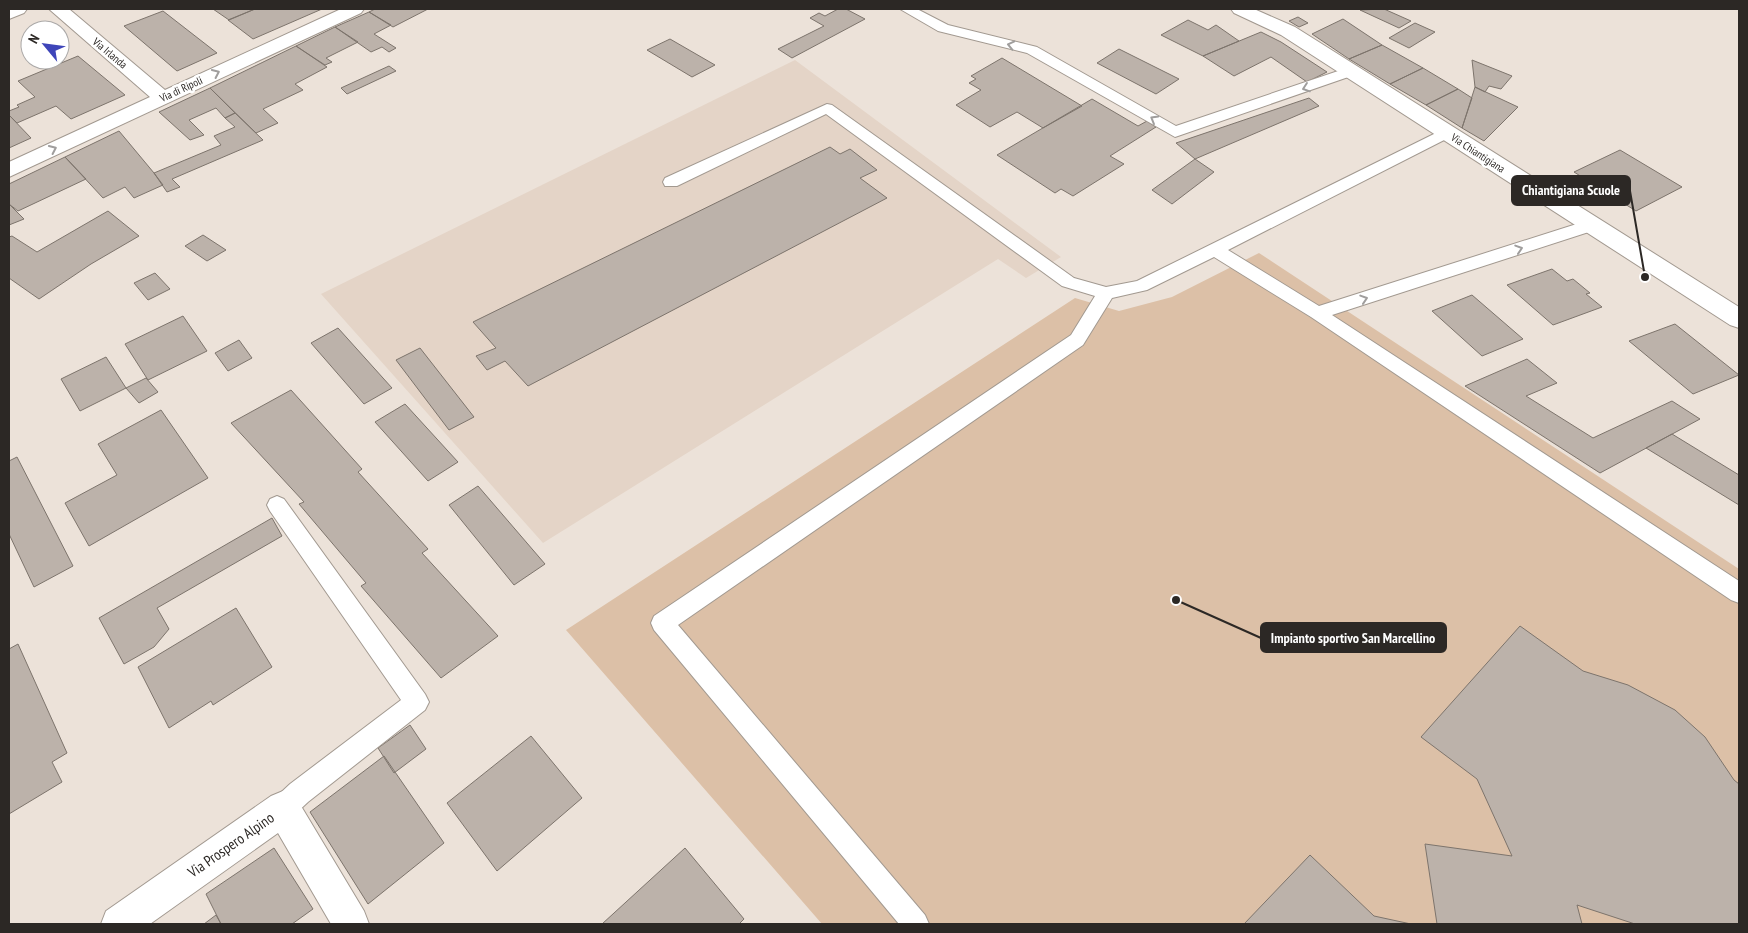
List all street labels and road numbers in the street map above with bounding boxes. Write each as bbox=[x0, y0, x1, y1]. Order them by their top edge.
street label: Via Irlanda bbox=[89, 34, 130, 71]
street label: Via di Ripoli bbox=[156, 73, 205, 105]
street label: Via Chiantigiana bbox=[1447, 130, 1508, 176]
street label: Via Prospero Alpino bbox=[183, 808, 277, 882]

